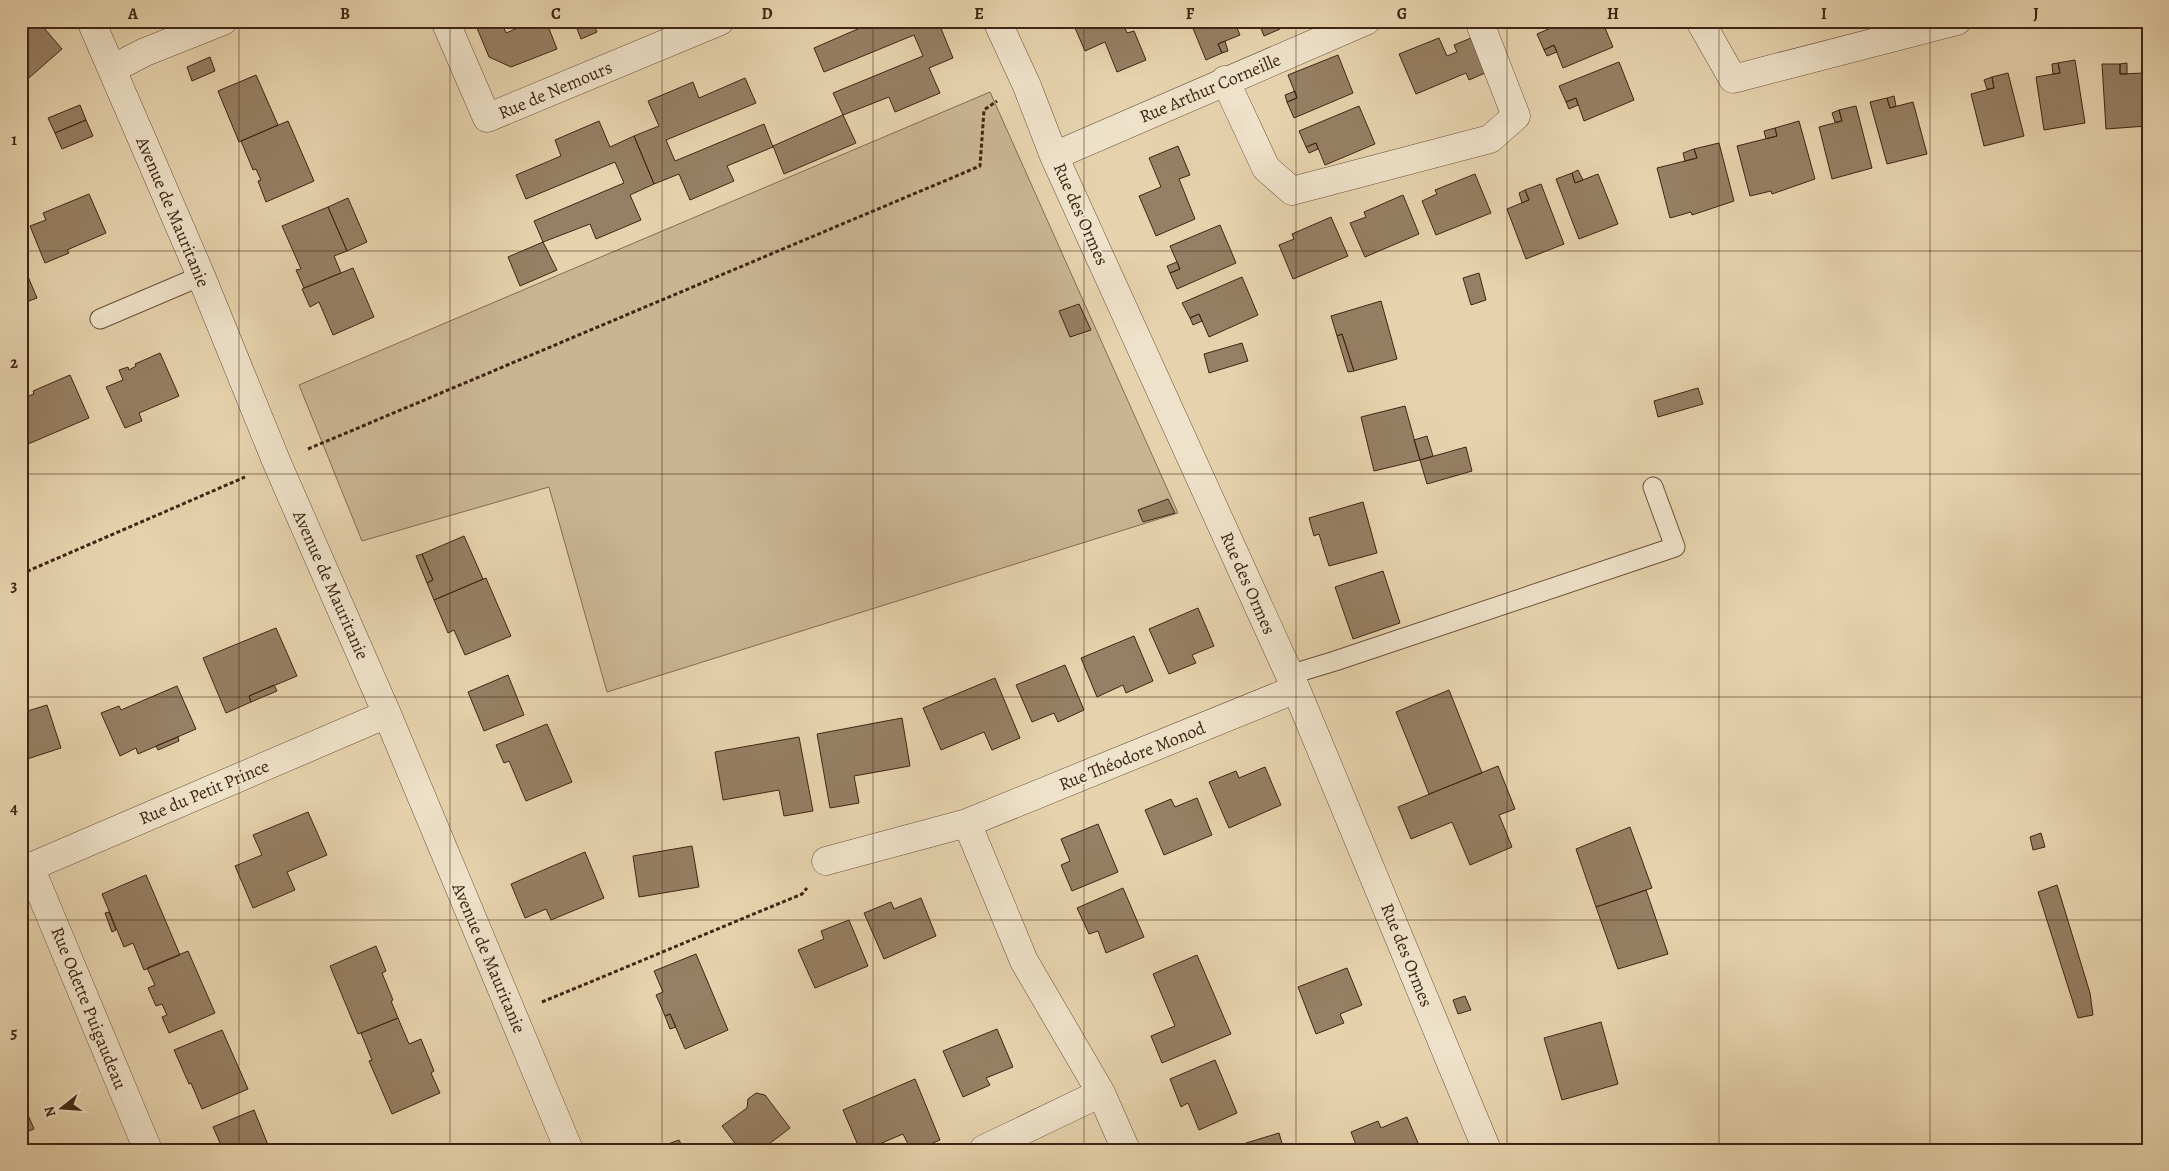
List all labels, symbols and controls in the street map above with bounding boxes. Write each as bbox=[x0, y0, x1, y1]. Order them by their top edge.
text: A bbox=[127, 3, 139, 25]
text: B bbox=[340, 3, 350, 25]
text: C bbox=[551, 3, 561, 25]
text: D bbox=[761, 3, 773, 25]
text: E bbox=[974, 3, 984, 25]
text: F bbox=[1186, 3, 1195, 25]
text: G bbox=[1397, 3, 1407, 25]
text: H bbox=[1607, 3, 1619, 25]
text: I bbox=[1821, 3, 1827, 25]
text: J bbox=[2033, 3, 2039, 25]
street label: Rue Arthur Corneille bbox=[1136, 47, 1284, 129]
street label: Rue de Nemours bbox=[494, 55, 616, 125]
text: 1 bbox=[11, 129, 17, 151]
street label: Avenue de Mauritanie bbox=[130, 132, 215, 291]
street label: Rue des Ormes bbox=[1048, 159, 1114, 269]
text: 2 bbox=[10, 352, 18, 374]
street label: Avenue de Mauritanie bbox=[287, 506, 375, 663]
street label: Rue des Ormes bbox=[1215, 528, 1281, 638]
text: 3 bbox=[11, 575, 18, 597]
street label: Rue Théodore Monod bbox=[1055, 716, 1209, 796]
street label: Rue du Petit Prince bbox=[135, 754, 273, 830]
text: 4 bbox=[10, 798, 18, 820]
street label: Avenue de Mauritanie bbox=[446, 878, 531, 1037]
street label: Rue des Ormes bbox=[1375, 900, 1439, 1010]
street label: Rue Odette Puigaudeau bbox=[45, 923, 133, 1093]
text: 5 bbox=[11, 1022, 18, 1044]
north arrow bbox=[38, 1084, 88, 1134]
text: N bbox=[39, 1104, 61, 1119]

